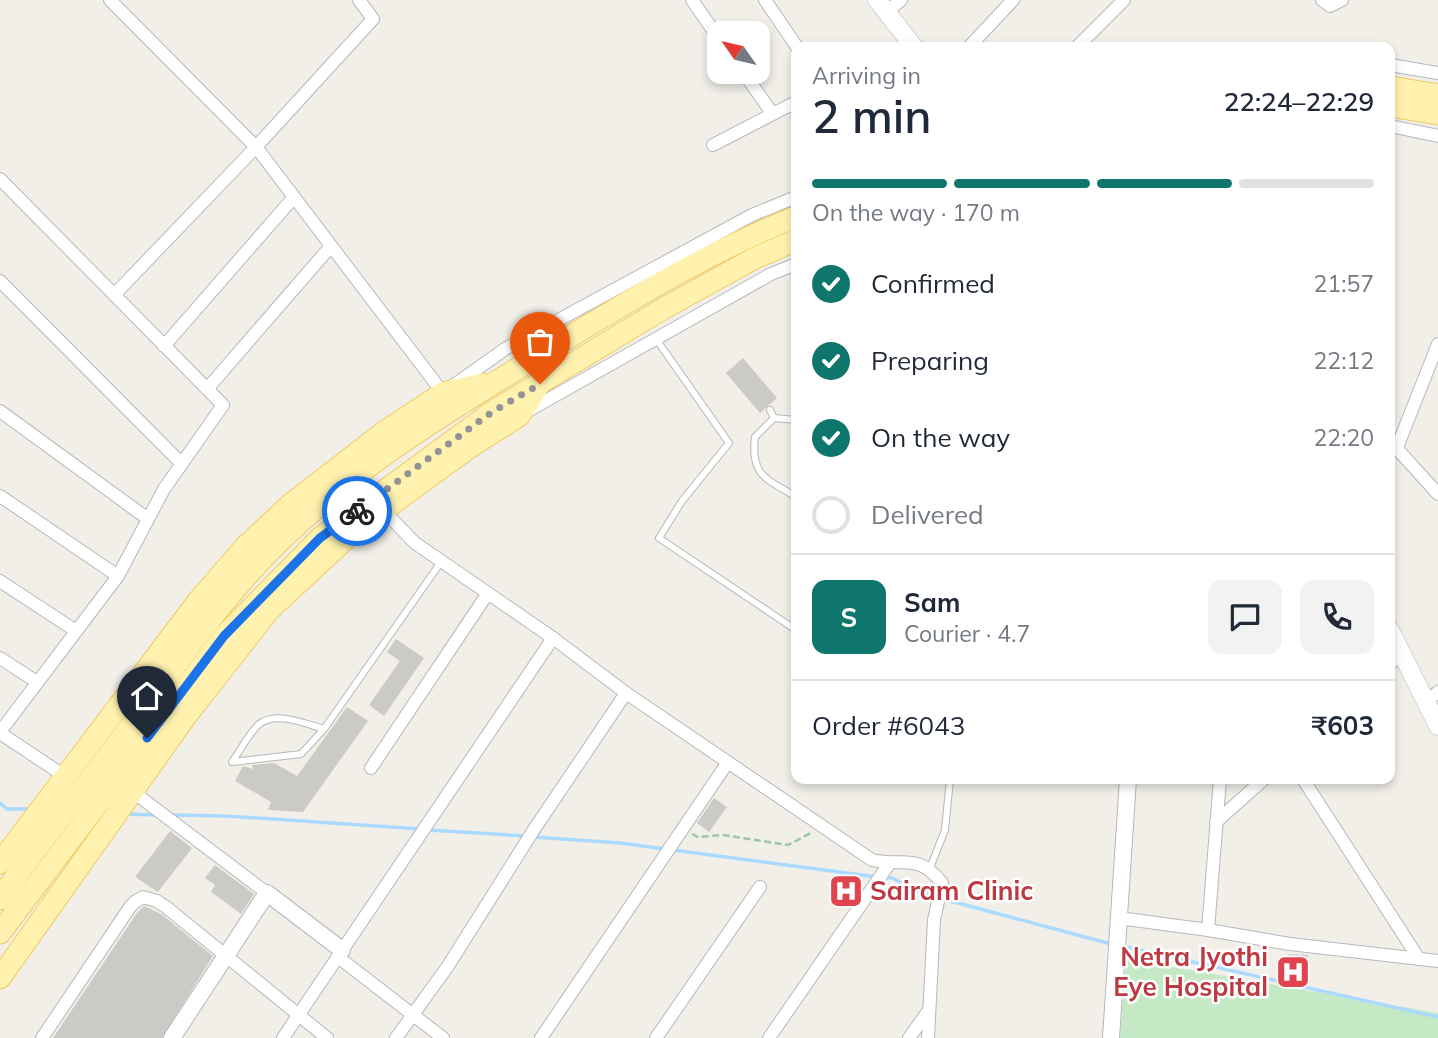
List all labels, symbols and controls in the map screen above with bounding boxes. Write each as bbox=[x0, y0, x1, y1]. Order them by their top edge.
north arrow bbox=[707, 21, 770, 84]
map controls bbox=[707, 21, 770, 84]
text: Arriving in bbox=[812, 61, 921, 90]
text: 22:24–22:29 bbox=[1224, 85, 1374, 118]
text: 2 min bbox=[812, 87, 931, 145]
text: On the way · 170 m bbox=[812, 198, 1020, 227]
icon: check bbox=[812, 265, 850, 303]
text: Confirmed bbox=[871, 267, 995, 300]
text: 21:57 bbox=[1314, 269, 1374, 298]
pin bbox=[510, 312, 570, 384]
icon: bag bbox=[521, 323, 559, 361]
icon: check bbox=[812, 342, 850, 380]
text: Preparing bbox=[871, 344, 989, 377]
text: 22:12 bbox=[1314, 346, 1374, 375]
icon: check bbox=[812, 419, 850, 457]
text: On the way bbox=[871, 421, 1010, 454]
text: 22:20 bbox=[1314, 423, 1374, 452]
courier bbox=[322, 476, 392, 546]
icon: bike bbox=[338, 492, 376, 530]
text: Delivered bbox=[871, 498, 984, 531]
button: chat bbox=[1208, 580, 1282, 654]
button: phone bbox=[1300, 580, 1374, 654]
text: Sam bbox=[904, 586, 960, 619]
text: S bbox=[841, 601, 857, 634]
text: Courier · 4.7 bbox=[904, 619, 1030, 648]
pin bbox=[117, 666, 177, 738]
icon: home bbox=[128, 677, 166, 715]
text: Order #6043 bbox=[812, 709, 965, 742]
text: ₹603 bbox=[1312, 709, 1374, 742]
hospital icon: Sairam Clinic bbox=[827, 872, 865, 910]
place label: Sairam Clinic bbox=[870, 874, 1033, 907]
place label: Netra Jyothi Eye Hospital bbox=[1113, 940, 1268, 1003]
hospital icon: Netra Jyothi Eye Hospital bbox=[1274, 953, 1312, 991]

